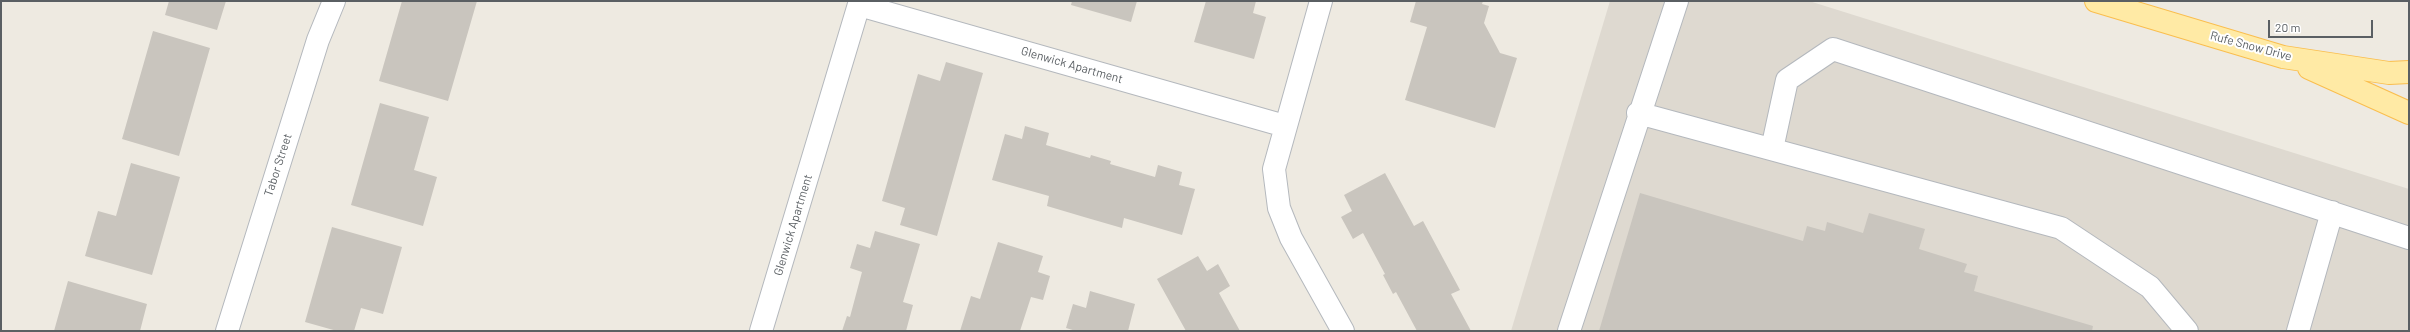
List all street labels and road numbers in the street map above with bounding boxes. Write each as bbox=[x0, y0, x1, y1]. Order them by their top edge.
street label: Rufe Snow Drive bbox=[2209, 28, 2293, 64]
street label: Glenwick Apartment bbox=[1019, 44, 1125, 86]
street label: Tabor Street bbox=[261, 132, 295, 198]
street label: Glenwick Apartment bbox=[771, 173, 815, 277]

